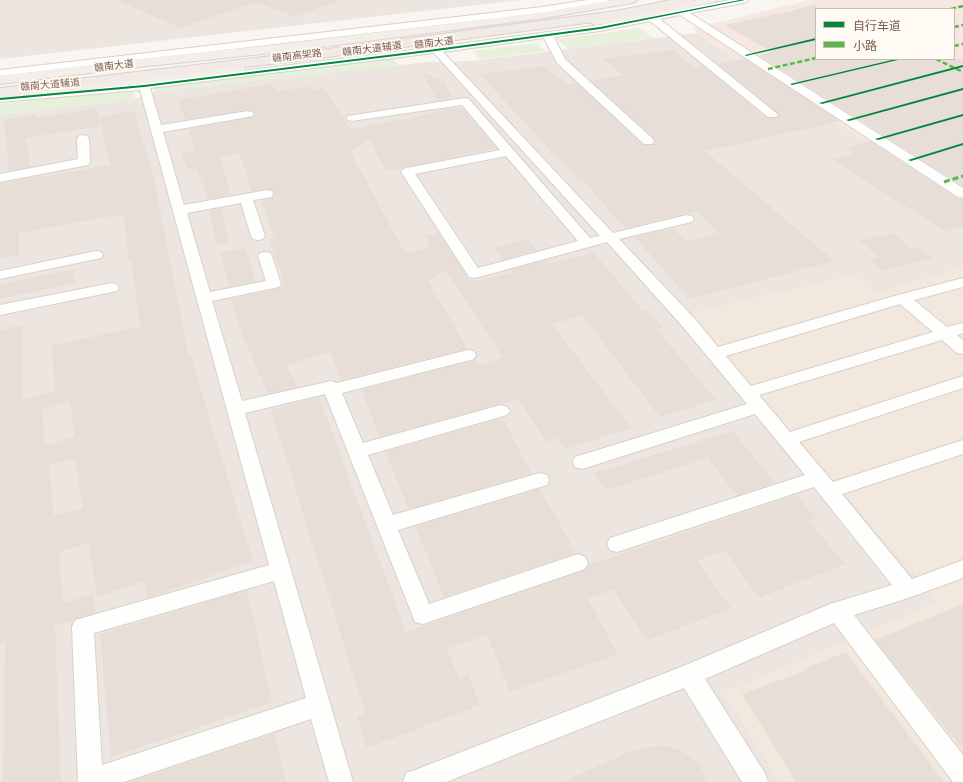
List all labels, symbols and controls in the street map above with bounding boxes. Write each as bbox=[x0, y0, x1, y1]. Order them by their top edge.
legend bbox=[815, 8, 955, 60]
text: 自行车道 bbox=[853, 20, 901, 32]
street label: 赣南大道 bbox=[413, 35, 455, 51]
street label: 赣南大道辅道 bbox=[341, 39, 403, 59]
text: 小路 bbox=[853, 40, 877, 52]
street label: 赣南高架路 bbox=[271, 47, 323, 65]
street label: 赣南大道 bbox=[93, 58, 135, 74]
street label: 赣南大道辅道 bbox=[20, 76, 80, 94]

